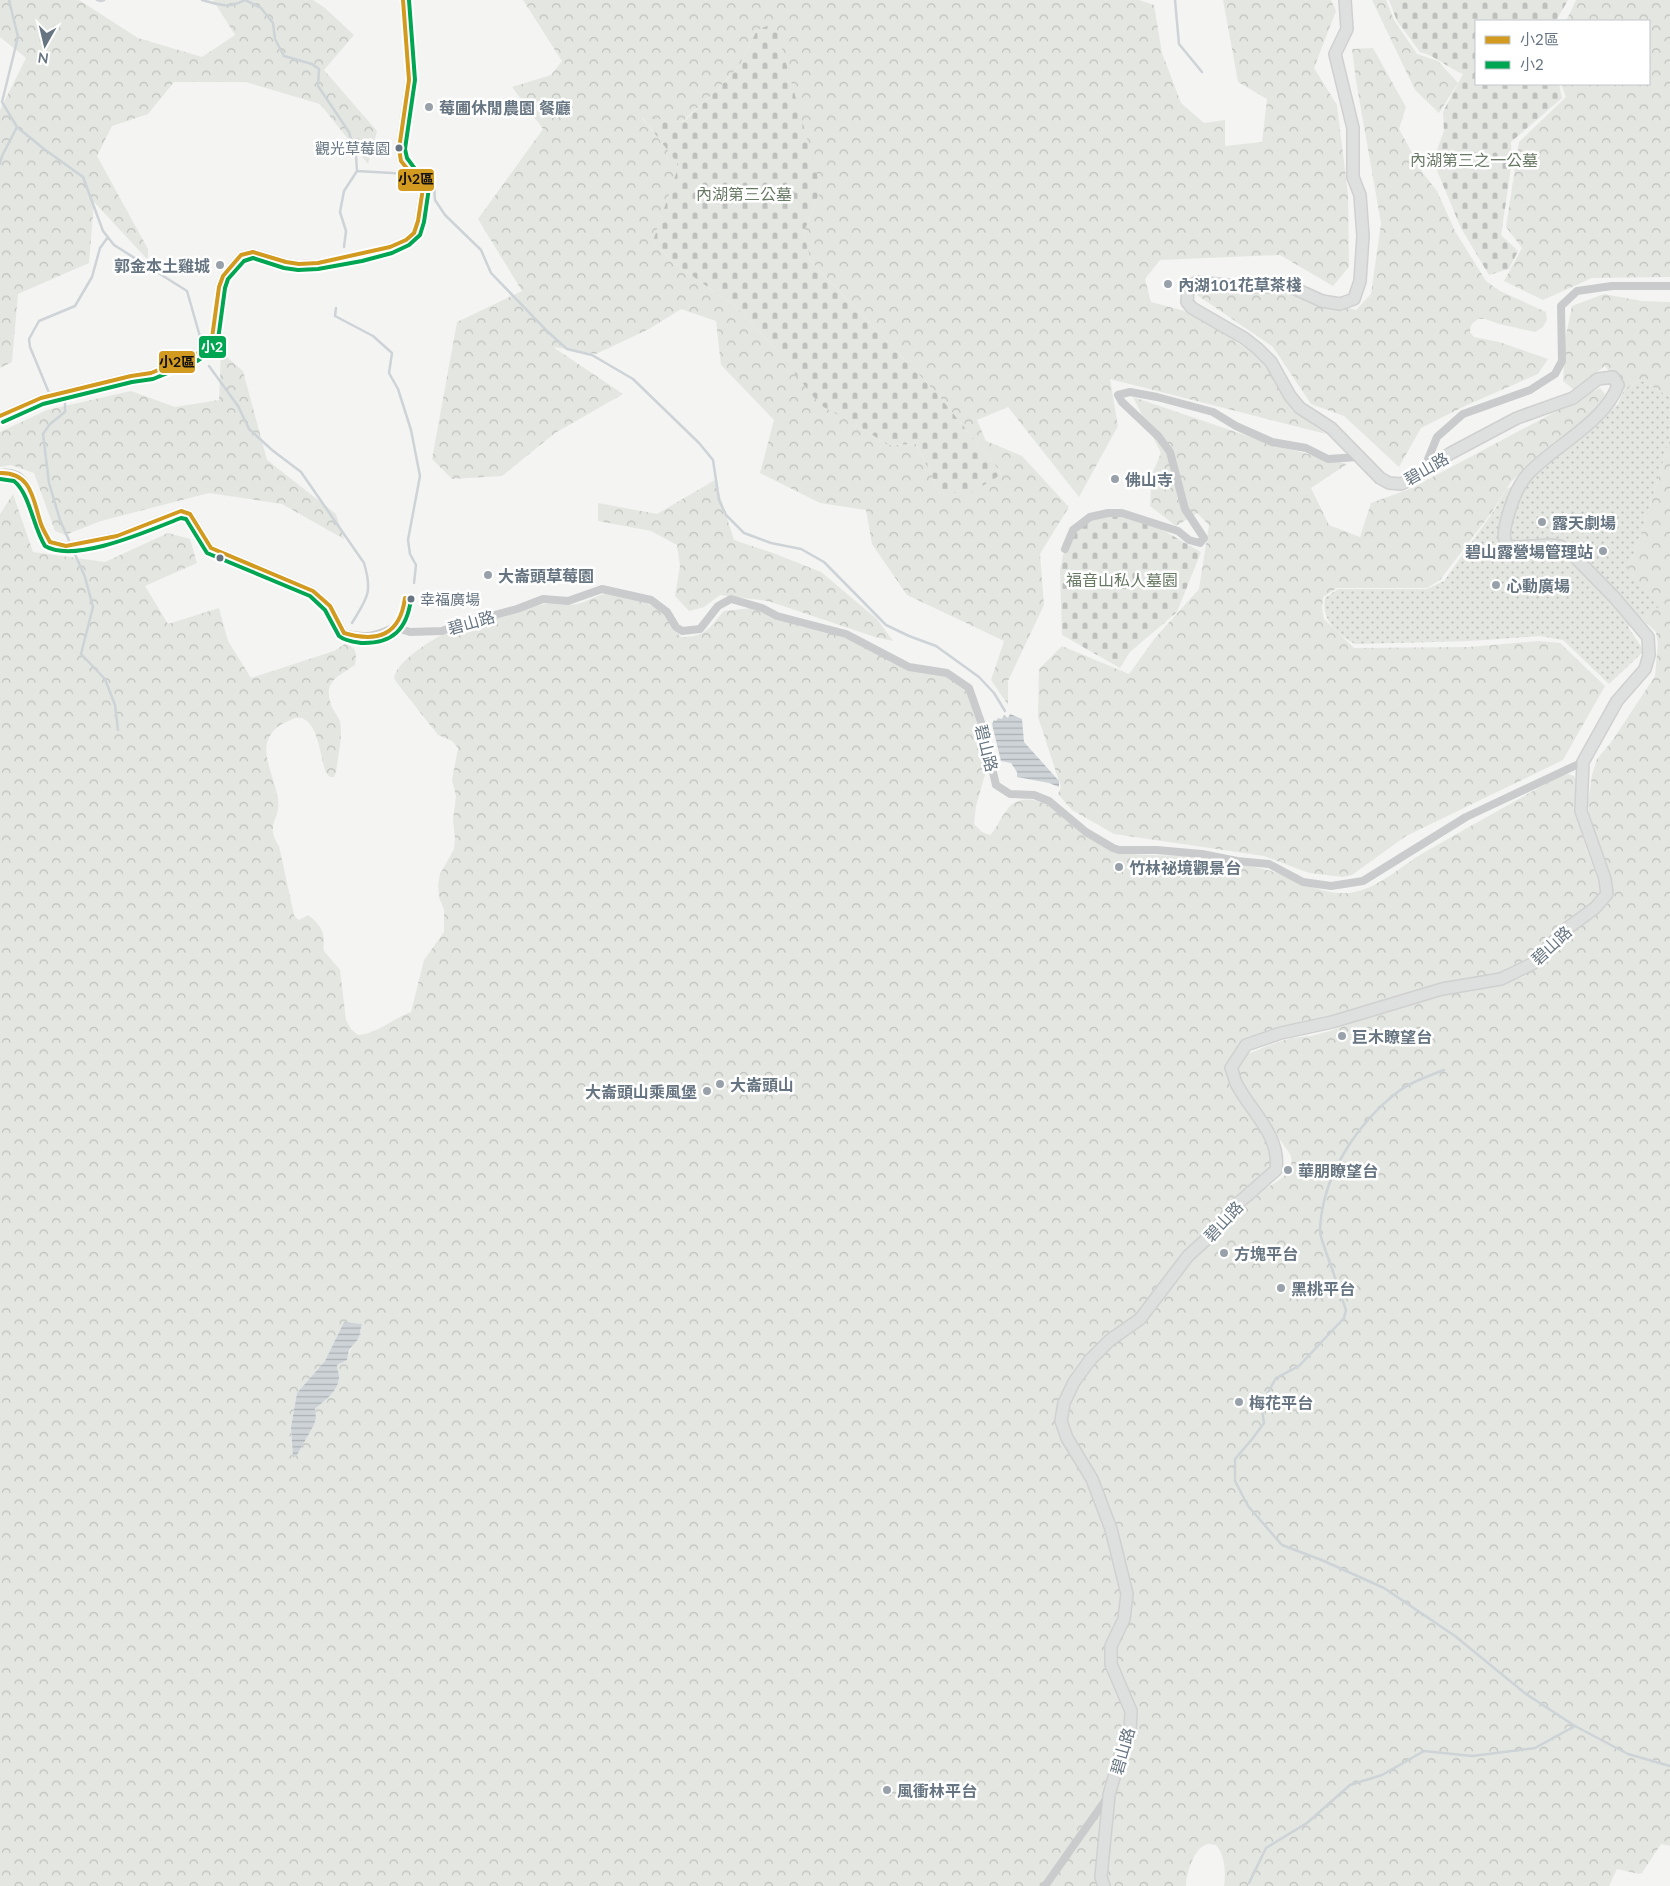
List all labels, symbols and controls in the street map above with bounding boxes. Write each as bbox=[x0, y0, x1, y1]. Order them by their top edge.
north arrow bbox=[20, 20, 70, 70]
legend bbox=[1475, 20, 1650, 85]
text: 小2區 bbox=[1520, 30, 1559, 48]
text: N bbox=[37, 49, 50, 68]
text: 小2 bbox=[1520, 55, 1544, 73]
place label: 莓圃休閒農園 餐廳 bbox=[439, 98, 571, 117]
marker: 莓圃休閒農園 餐廳 bbox=[423, 101, 435, 113]
place label: 觀光草莓園 bbox=[315, 139, 390, 157]
marker: 觀光草莓園 bbox=[394, 143, 404, 153]
park label: 內湖第三之一公墓 bbox=[1410, 150, 1538, 169]
line badge: 小2區 bbox=[397, 168, 435, 192]
text: 小2區 bbox=[398, 170, 434, 187]
park label: 內湖第三公墓 bbox=[696, 184, 792, 203]
place label: 郭金本土雞城 bbox=[114, 256, 210, 275]
marker: 郭金本土雞城 bbox=[214, 259, 226, 271]
place label: 內湖101花草茶棧 bbox=[1178, 275, 1302, 294]
marker: 內湖101花草茶棧 bbox=[1162, 278, 1174, 290]
line badge: 小2 bbox=[198, 335, 227, 359]
text: 小2 bbox=[201, 338, 223, 355]
line badge: 小2區 bbox=[158, 350, 196, 374]
text: 小2區 bbox=[159, 353, 195, 370]
street label: 碧山路 bbox=[1400, 448, 1452, 488]
place label: 佛山寺 bbox=[1125, 470, 1173, 489]
marker: 佛山寺 bbox=[1109, 473, 1121, 485]
place label: 露天劇場 bbox=[1552, 513, 1616, 532]
marker: 露天劇場 bbox=[1536, 516, 1548, 528]
place label: 碧山露營場管理站 bbox=[1465, 542, 1593, 561]
marker: 碧山露營場管理站 bbox=[1597, 545, 1609, 557]
unlabelled marker bbox=[215, 553, 225, 563]
place label: 大崙頭草莓園 bbox=[498, 566, 594, 585]
marker: 大崙頭草莓園 bbox=[482, 569, 494, 581]
park label: 福音山私人墓園 bbox=[1066, 570, 1178, 589]
place label: 心動廣場 bbox=[1506, 576, 1570, 595]
marker: 心動廣場 bbox=[1490, 579, 1502, 591]
place label: 幸福廣場 bbox=[420, 590, 480, 608]
marker: 幸福廣場 bbox=[406, 594, 416, 604]
street label: 碧山路 bbox=[445, 606, 497, 638]
street label: 碧山路 bbox=[972, 722, 1002, 774]
place label: 竹林祕境觀景台 bbox=[1129, 858, 1241, 877]
marker: 竹林祕境觀景台 bbox=[1113, 861, 1125, 873]
street label: 碧山路 bbox=[1527, 922, 1575, 968]
place label: 巨木瞭望台 bbox=[1352, 1027, 1432, 1046]
marker: 巨木瞭望台 bbox=[1336, 1030, 1348, 1042]
place label: 大崙頭山 bbox=[730, 1075, 794, 1094]
marker: 大崙頭山 bbox=[714, 1078, 726, 1090]
place label: 大崙頭山乘風堡 bbox=[585, 1082, 697, 1101]
marker: 大崙頭山乘風堡 bbox=[701, 1085, 713, 1097]
place label: 華朋瞭望台 bbox=[1298, 1161, 1378, 1180]
marker: 華朋瞭望台 bbox=[1282, 1164, 1294, 1176]
street label: 碧山路 bbox=[1200, 1197, 1246, 1245]
place label: 方塊平台 bbox=[1234, 1244, 1298, 1263]
marker: 方塊平台 bbox=[1218, 1247, 1230, 1259]
place label: 黑桃平台 bbox=[1291, 1279, 1355, 1298]
marker: 黑桃平台 bbox=[1275, 1282, 1287, 1294]
place label: 梅花平台 bbox=[1249, 1393, 1313, 1412]
marker: 梅花平台 bbox=[1233, 1396, 1245, 1408]
street label: 碧山路 bbox=[1106, 1725, 1138, 1777]
place label: 風衝林平台 bbox=[897, 1781, 977, 1800]
marker: 風衝林平台 bbox=[881, 1784, 893, 1796]

